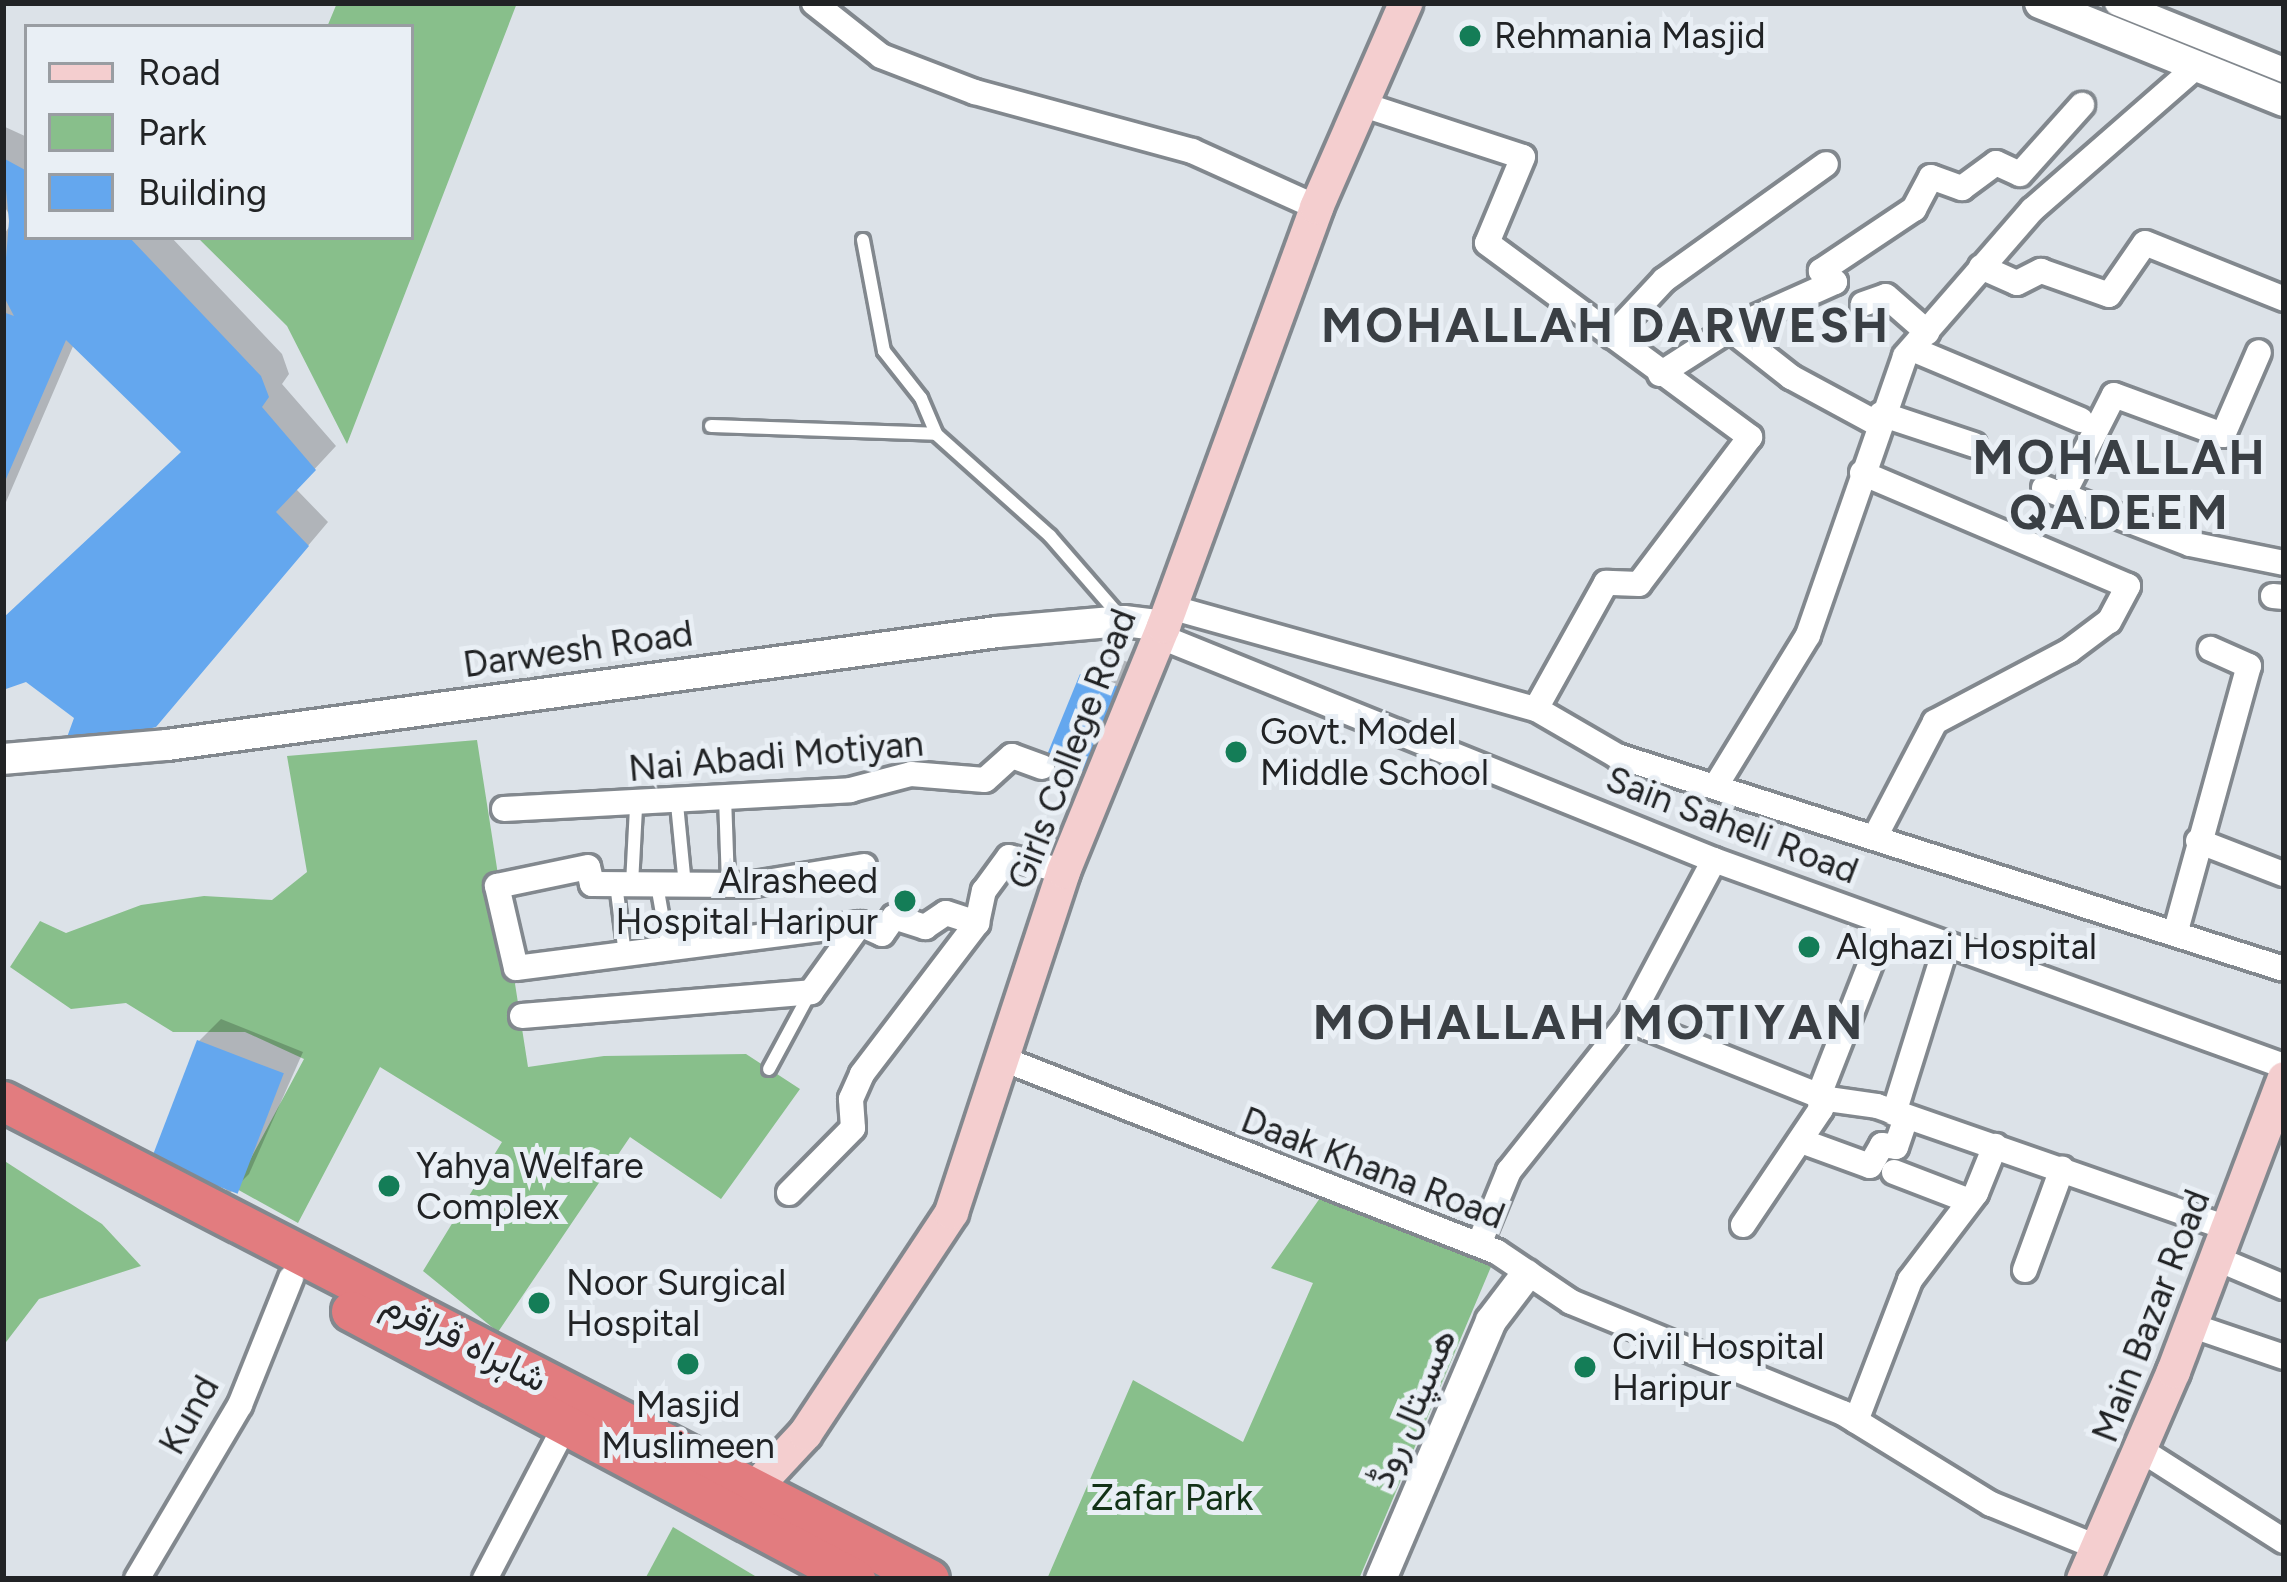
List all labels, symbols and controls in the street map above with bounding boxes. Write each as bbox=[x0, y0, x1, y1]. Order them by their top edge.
place label: Rehmania Masjid bbox=[1494, 14, 1766, 58]
marker: Rehmania Masjid bbox=[1457, 23, 1483, 49]
legend bbox=[24, 24, 414, 240]
text: Road bbox=[138, 51, 221, 94]
text: Park bbox=[138, 111, 206, 154]
text: Building bbox=[138, 171, 267, 214]
district label: MOHALLAH DARWESH bbox=[1321, 297, 1891, 355]
district label: MOHALLAH QADEEM bbox=[1972, 428, 2268, 541]
street label: Girls College Road bbox=[999, 603, 1145, 895]
street label: Darwesh Road bbox=[460, 612, 696, 686]
place label: Govt. Model Middle School bbox=[1260, 709, 1489, 794]
street label: Nai Abadi Motiyan bbox=[627, 722, 925, 790]
marker: Govt. Model Middle School bbox=[1223, 739, 1249, 765]
street label: Sain Saheli Road bbox=[1600, 757, 1864, 893]
place label: Alrasheed Hospital Haripur bbox=[616, 858, 878, 943]
marker: Alrasheed Hospital Haripur bbox=[889, 885, 921, 917]
place label: Alghazi Hospital bbox=[1836, 925, 2097, 969]
marker: Alghazi Hospital bbox=[1793, 931, 1825, 963]
district label: MOHALLAH MOTIYAN bbox=[1313, 994, 1865, 1052]
street label: Daak Khana Road bbox=[1235, 1098, 1511, 1238]
place label: Yahya Welfare Complex bbox=[416, 1143, 644, 1228]
marker: Yahya Welfare Complex bbox=[373, 1170, 405, 1202]
street label: Main Bazar Road bbox=[2083, 1184, 2219, 1448]
place label: Noor Surgical Hospital bbox=[566, 1260, 786, 1345]
street label: شاہراہ قراقرم bbox=[376, 1281, 554, 1401]
marker: Noor Surgical Hospital bbox=[523, 1287, 555, 1319]
street label: ھسپتال روڈ bbox=[1359, 1322, 1465, 1494]
place label: Civil Hospital Haripur bbox=[1612, 1324, 1824, 1409]
marker: Masjid Muslimeen bbox=[675, 1351, 701, 1377]
marker: Civil Hospital Haripur bbox=[1569, 1351, 1601, 1383]
street label: Kund bbox=[150, 1368, 228, 1462]
place label: Masjid Muslimeen bbox=[601, 1382, 775, 1467]
park label: Zafar Park bbox=[1091, 1476, 1253, 1520]

